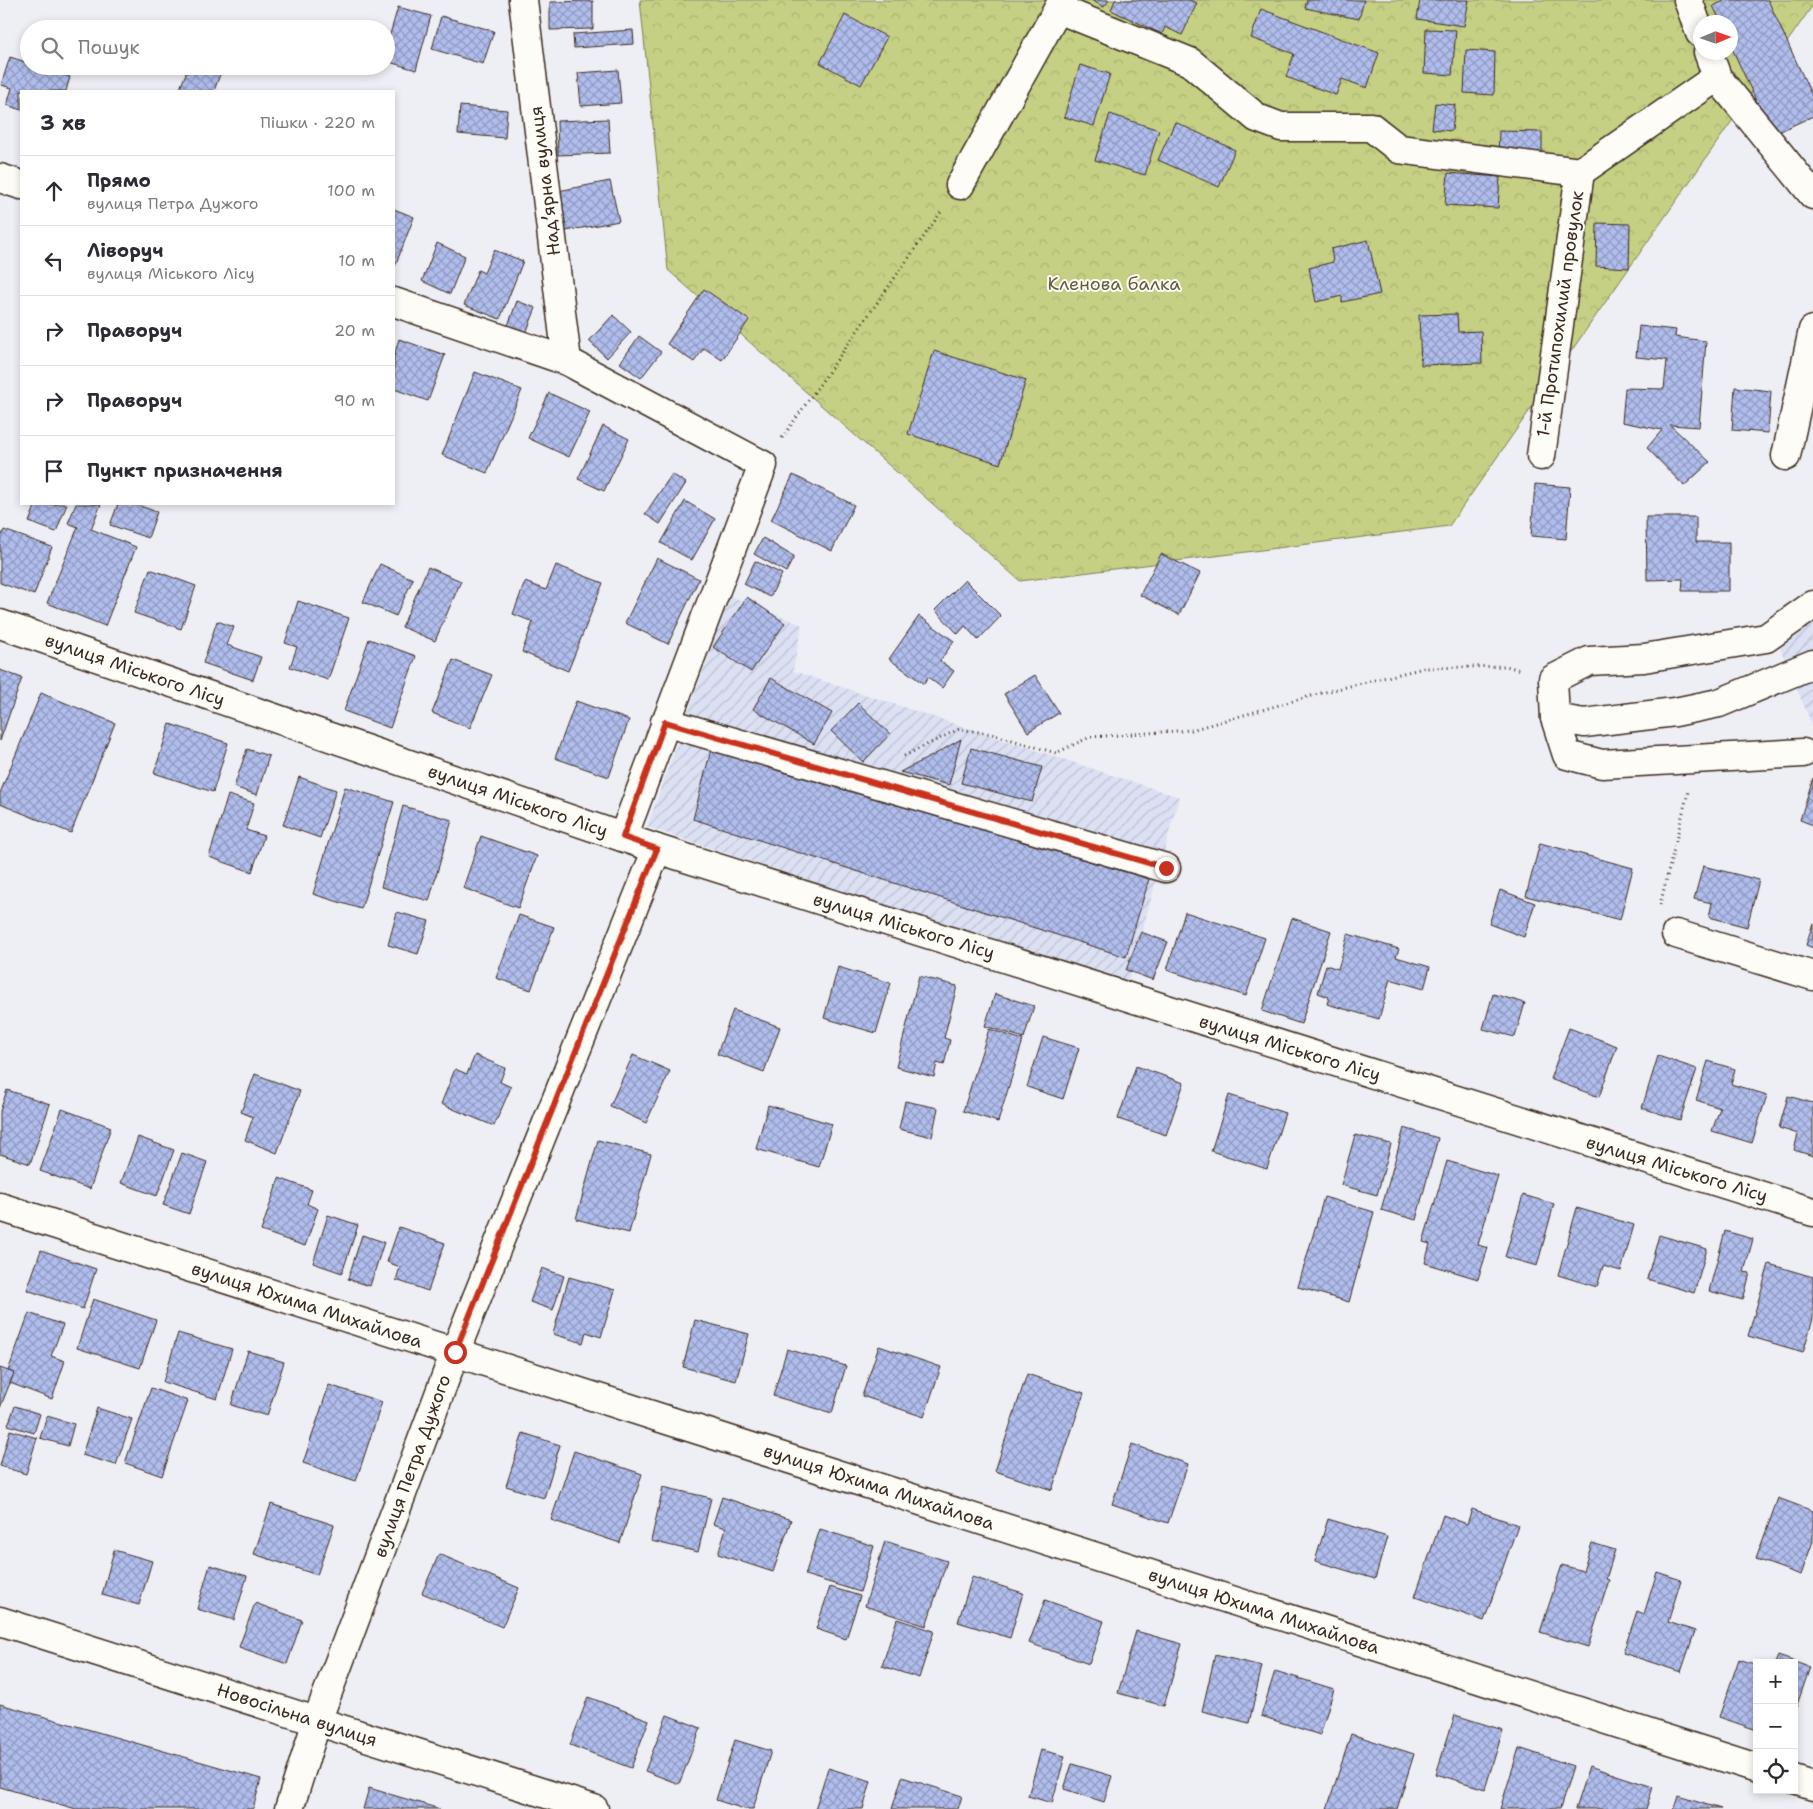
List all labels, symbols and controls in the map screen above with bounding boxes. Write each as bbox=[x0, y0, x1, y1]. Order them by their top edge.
north arrow bbox=[1693, 15, 1738, 60]
search box bbox=[20, 20, 395, 75]
icon: search bbox=[38, 34, 66, 62]
text: Пошук bbox=[78, 35, 140, 60]
street label: Надʼярна вулиця bbox=[524, 105, 566, 257]
text: 3 хв bbox=[40, 109, 86, 137]
text: Пішки · 220 m bbox=[260, 112, 375, 133]
text: Прямо bbox=[87, 168, 151, 193]
icon: ahead bbox=[40, 177, 68, 205]
text: 100 m bbox=[327, 180, 375, 201]
street label: 1-й Протипохилий провулок bbox=[1531, 189, 1589, 439]
text: вулиця Петра Дужого bbox=[87, 193, 258, 214]
text: Ліворуч bbox=[87, 238, 163, 263]
icon: left bbox=[40, 247, 68, 275]
text: 10 m bbox=[338, 250, 375, 271]
text: вулиця Міського Лісу bbox=[87, 263, 255, 284]
park label: Кленова балка bbox=[1048, 272, 1180, 296]
icon: right bbox=[40, 317, 68, 345]
text: Праворуч bbox=[87, 318, 182, 343]
text: 20 m bbox=[334, 320, 375, 341]
icon: right bbox=[40, 387, 68, 415]
text: Праворуч bbox=[87, 388, 182, 413]
text: 90 m bbox=[334, 390, 375, 411]
icon: arrive bbox=[40, 457, 68, 485]
text: Пункт призначення bbox=[87, 458, 283, 483]
street label: вулиця Міського Лісу bbox=[42, 628, 228, 712]
street label: вулиця Міського Лісу bbox=[425, 759, 611, 843]
route end bbox=[1155, 857, 1178, 880]
street label: вулиця Міського Лісу bbox=[810, 887, 998, 965]
street label: вулиця Міського Лісу bbox=[1196, 1009, 1384, 1087]
street label: вулиця Міського Лісу bbox=[1583, 1130, 1771, 1208]
street label: вулиця Юхима Михайлова bbox=[188, 1256, 426, 1354]
route start bbox=[444, 1341, 467, 1364]
street label: вулиця Петра Дужого bbox=[368, 1371, 456, 1561]
street label: вулиця Юхима Михайлова bbox=[760, 1438, 998, 1536]
street label: вулиця Юхима Михайлова bbox=[1145, 1562, 1383, 1660]
map controls bbox=[1753, 1659, 1798, 1794]
button: + bbox=[1753, 1659, 1798, 1704]
street label: Новосільна вулиця bbox=[214, 1678, 380, 1752]
button: − bbox=[1753, 1704, 1798, 1749]
button: locate bbox=[1753, 1749, 1798, 1794]

